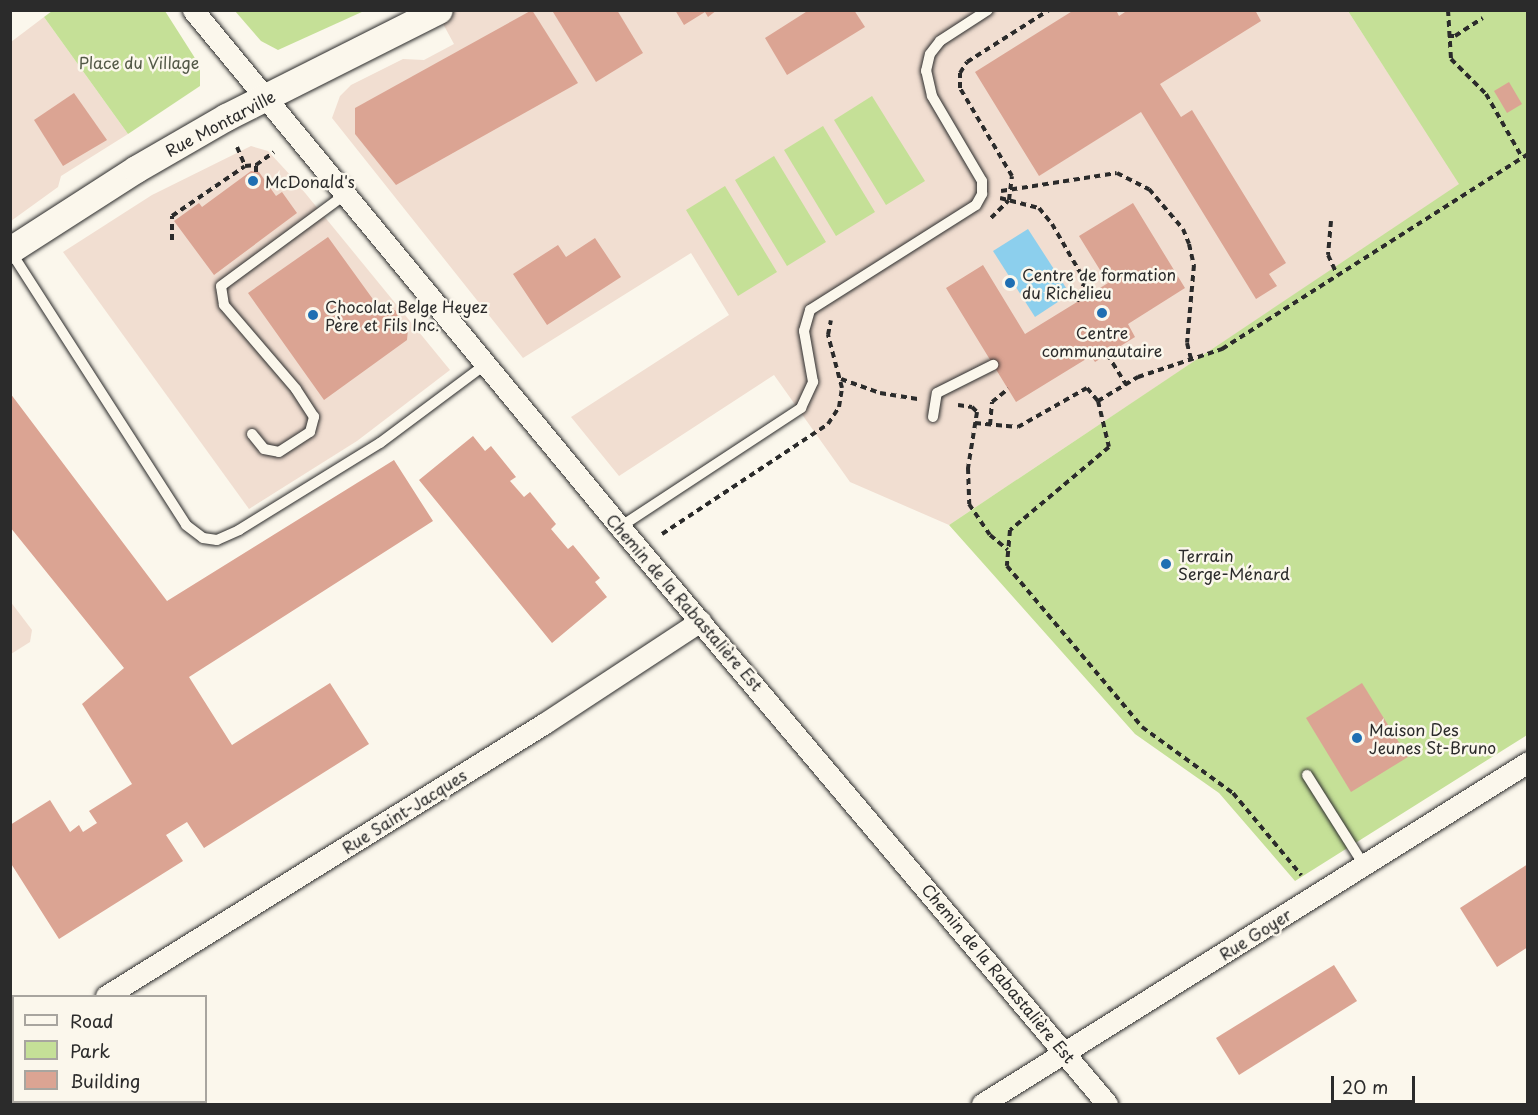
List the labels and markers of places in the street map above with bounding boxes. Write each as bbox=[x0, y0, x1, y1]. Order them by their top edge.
place label: McDonald's bbox=[265, 171, 355, 191]
marker: McDonald's bbox=[246, 174, 260, 188]
place label: Centre de formation du Richelieu bbox=[1022, 264, 1178, 302]
marker: Centre de formation du Richelieu bbox=[1003, 276, 1017, 290]
place label: Chocolat Belge Heyez Père et Fils Inc. bbox=[325, 296, 492, 334]
marker: Centre communautaire bbox=[1095, 306, 1109, 320]
marker: Chocolat Belge Heyez Père et Fils Inc. bbox=[306, 308, 320, 322]
place label: Centre communautaire bbox=[1042, 322, 1162, 360]
place label: Terrain Serge-Ménard bbox=[1178, 545, 1290, 583]
marker: Terrain Serge-Ménard bbox=[1159, 557, 1173, 571]
place label: Maison Des Jeunes St-Bruno bbox=[1369, 719, 1496, 757]
marker: Maison Des Jeunes St-Bruno bbox=[1350, 731, 1364, 745]

